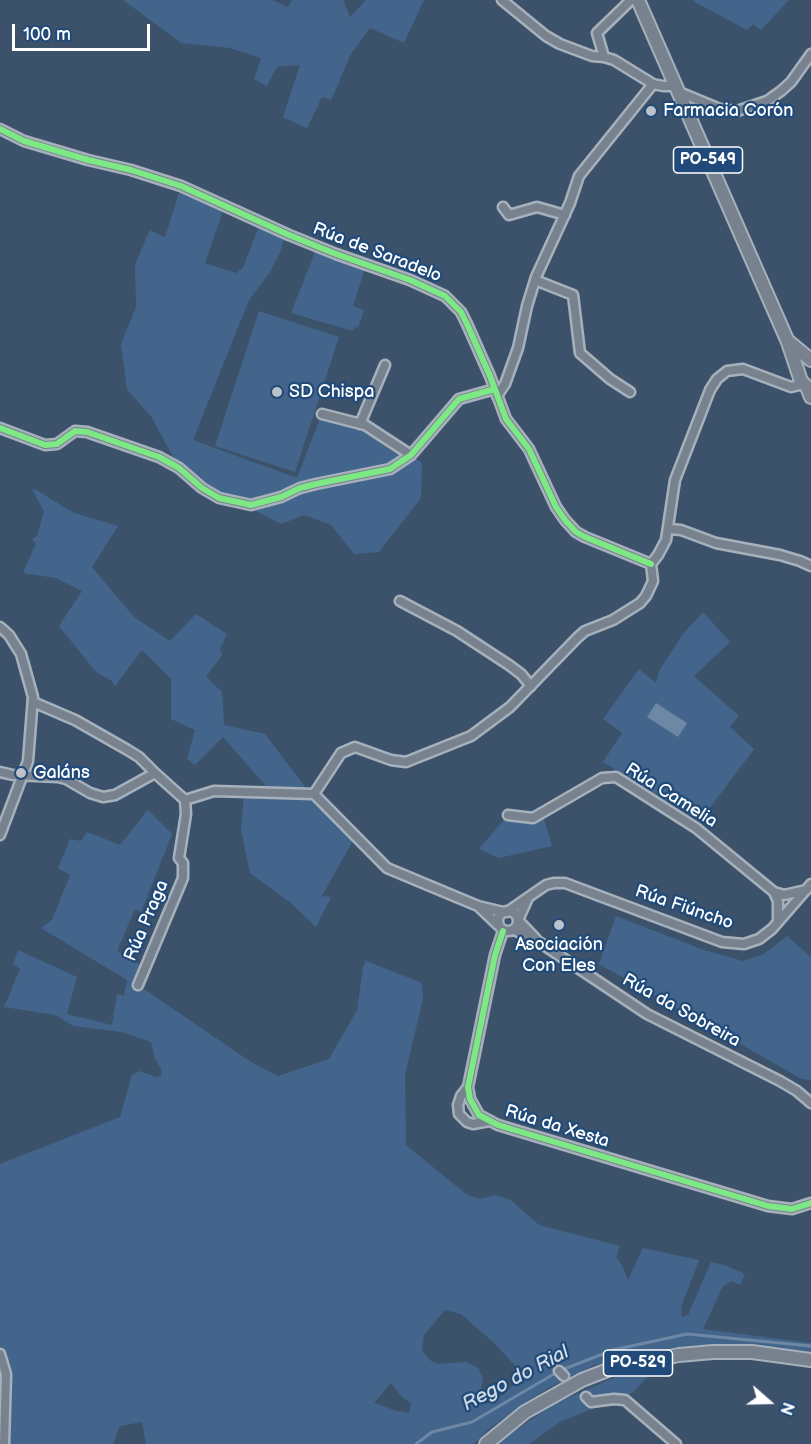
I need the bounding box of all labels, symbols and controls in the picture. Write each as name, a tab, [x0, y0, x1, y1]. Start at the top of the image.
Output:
scale bar	[15, 12, 153, 50]
text: 100 m	[23, 24, 71, 45]
place label: Farmacia Corón	[663, 100, 793, 122]
marker: Farmacia Corón	[644, 104, 658, 118]
road number: PO-549	[674, 147, 742, 173]
street label: Rúa de Saradelo	[310, 219, 444, 287]
place label: SD Chispa	[289, 381, 374, 403]
marker: SD Chispa	[270, 385, 284, 399]
street label: Rúa Camelia	[621, 759, 721, 833]
place label: Galáns	[33, 762, 90, 784]
marker: Galáns	[14, 766, 28, 780]
street label: Rúa Praga	[120, 877, 174, 965]
street label: Rúa Fiúncho	[632, 881, 736, 935]
marker: Asociación Con Eles	[552, 918, 566, 932]
place label: Asociación Con Eles	[515, 934, 603, 976]
street label: Rúa da Sobreira	[618, 970, 744, 1052]
street label: Rúa da Xesta	[502, 1101, 612, 1153]
water label: Rego do Rial	[459, 1341, 573, 1417]
road number: PO-529	[604, 1350, 672, 1376]
north arrow	[739, 1372, 799, 1432]
text: N	[775, 1399, 797, 1417]

